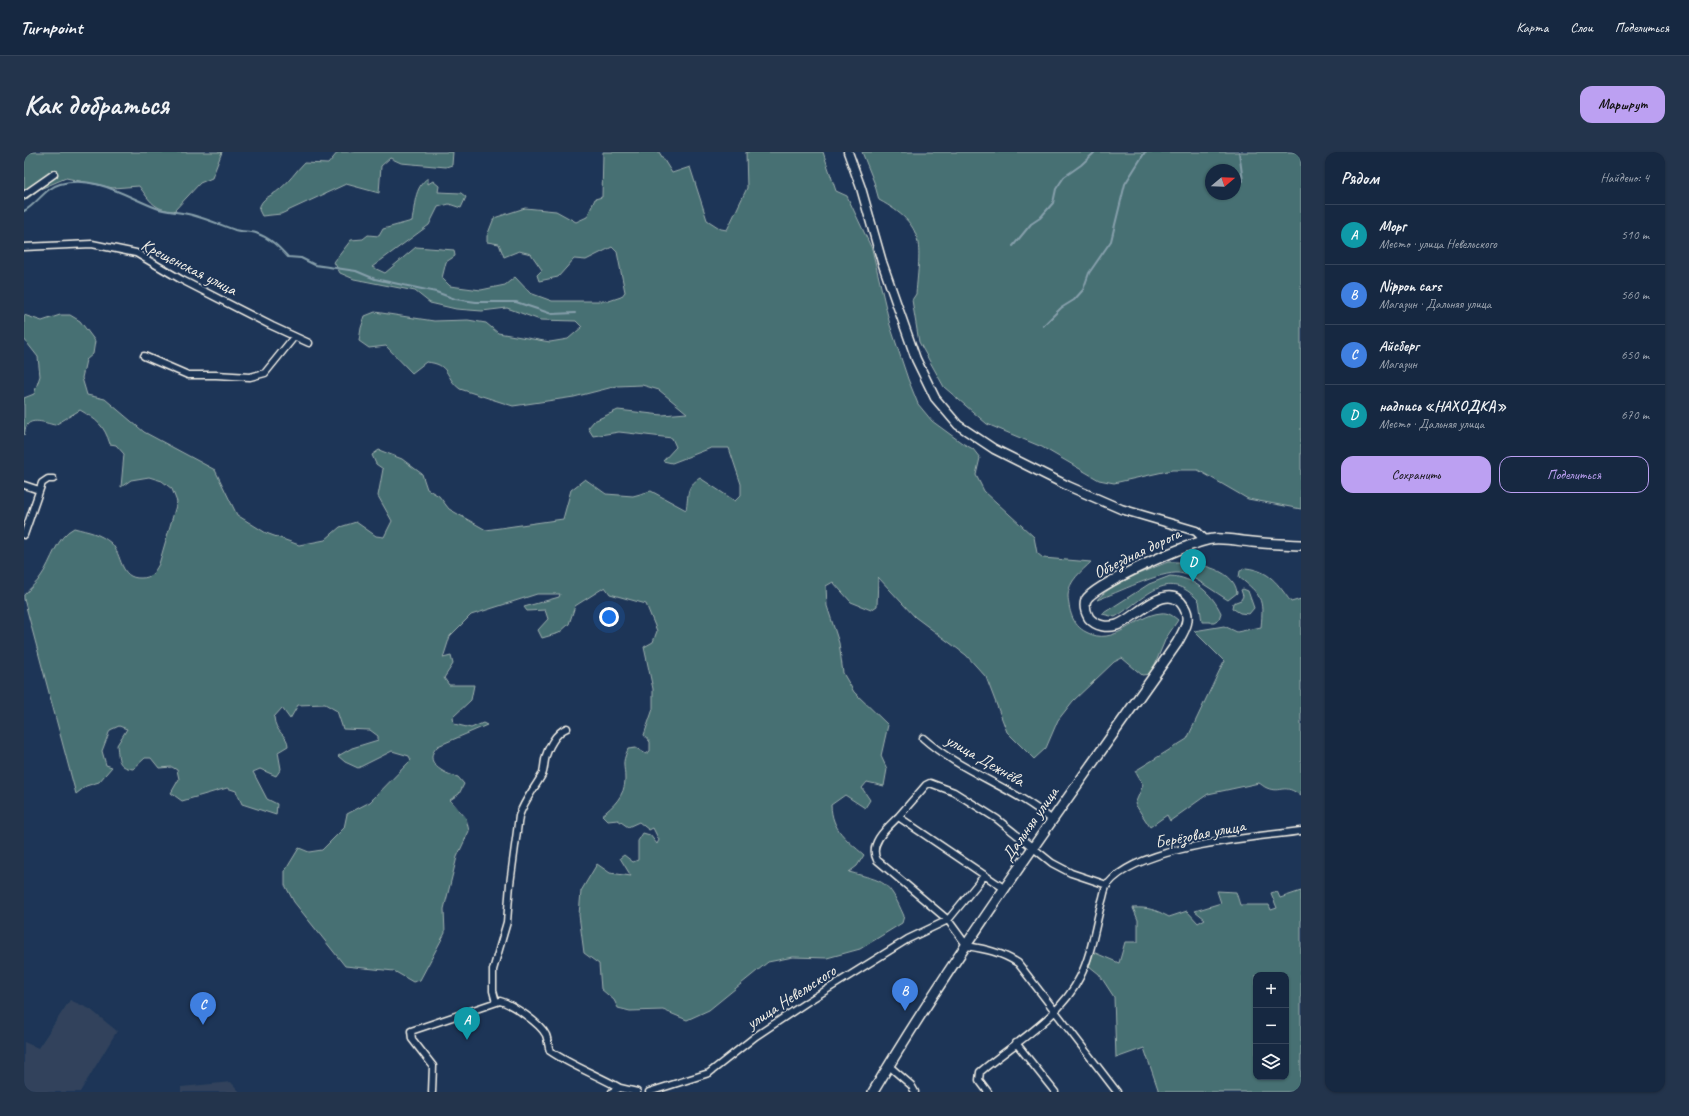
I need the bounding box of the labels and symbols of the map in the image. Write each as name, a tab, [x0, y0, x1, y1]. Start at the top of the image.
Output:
north arrow	[1205, 164, 1241, 200]
street label: Крещенская улица	[138, 234, 242, 301]
street label: Объездная дорога	[1090, 522, 1186, 584]
pin: D	[1180, 549, 1206, 582]
your location	[599, 607, 619, 627]
street label: улица Дежнёва	[941, 729, 1029, 792]
street label: Дальняя улица	[997, 781, 1064, 865]
street label: Берёзовая улица	[1153, 815, 1249, 854]
street label: улица Невельского	[741, 960, 841, 1034]
pin: B	[892, 978, 918, 1011]
pin: C	[190, 992, 216, 1025]
pin: A	[454, 1007, 480, 1040]

